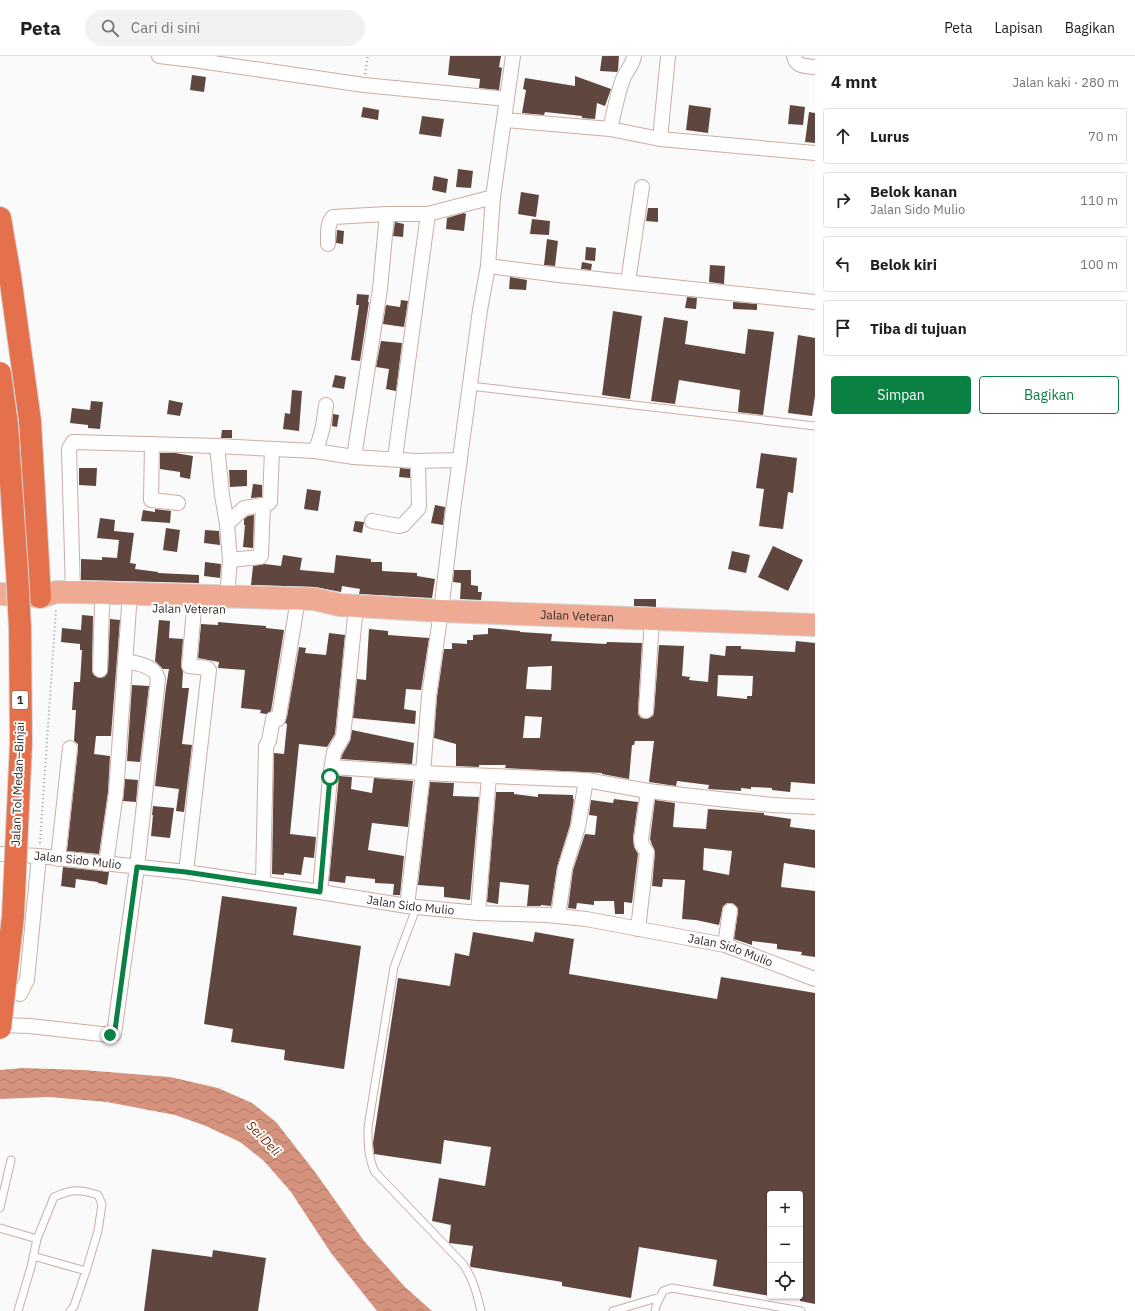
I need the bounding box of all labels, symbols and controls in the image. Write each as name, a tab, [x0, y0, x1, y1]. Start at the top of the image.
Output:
search box	[85, 10, 365, 46]
text: Peta	[20, 16, 61, 40]
icon: search	[99, 17, 121, 39]
text: Cari di sini	[131, 18, 200, 37]
text: Peta	[944, 19, 972, 37]
text: Lapisan	[994, 19, 1043, 37]
text: Bagikan	[1065, 19, 1115, 37]
text: 4 mnt	[831, 71, 877, 93]
text: Jalan kaki · 280 m	[1012, 74, 1119, 91]
icon: ahead	[832, 125, 854, 147]
text: Lurus	[870, 127, 909, 146]
text: 70 m	[1088, 128, 1118, 145]
text: Belok kanan	[870, 182, 957, 201]
icon: right	[832, 189, 854, 211]
text: 110 m	[1080, 192, 1118, 209]
text: Jalan Sido Mulio	[870, 201, 965, 218]
icon: left	[832, 253, 854, 275]
text: Belok kiri	[870, 255, 937, 274]
text: 100 m	[1080, 256, 1118, 273]
icon: arrive	[832, 317, 854, 339]
text: Tiba di tujuan	[870, 319, 967, 338]
button: Simpan	[831, 376, 971, 414]
button: Bagikan	[979, 376, 1119, 414]
street label: Jalan Veteran	[152, 600, 226, 617]
street label: Jalan Veteran	[540, 607, 614, 624]
road number: 1	[12, 691, 28, 709]
street label: Jalan Tol Medan–Binjai	[8, 722, 27, 846]
route start	[321, 768, 339, 786]
street label: Jalan Sido Mulio	[34, 848, 123, 872]
street label: Jalan Sido Mulio	[366, 892, 455, 918]
street label: Jalan Sido Mulio	[687, 930, 775, 969]
route end	[101, 1026, 119, 1044]
water label: Sei Deli	[243, 1117, 285, 1160]
map controls	[767, 1191, 803, 1299]
button: +	[767, 1191, 803, 1227]
button: −	[767, 1227, 803, 1263]
button: locate	[767, 1263, 803, 1299]

